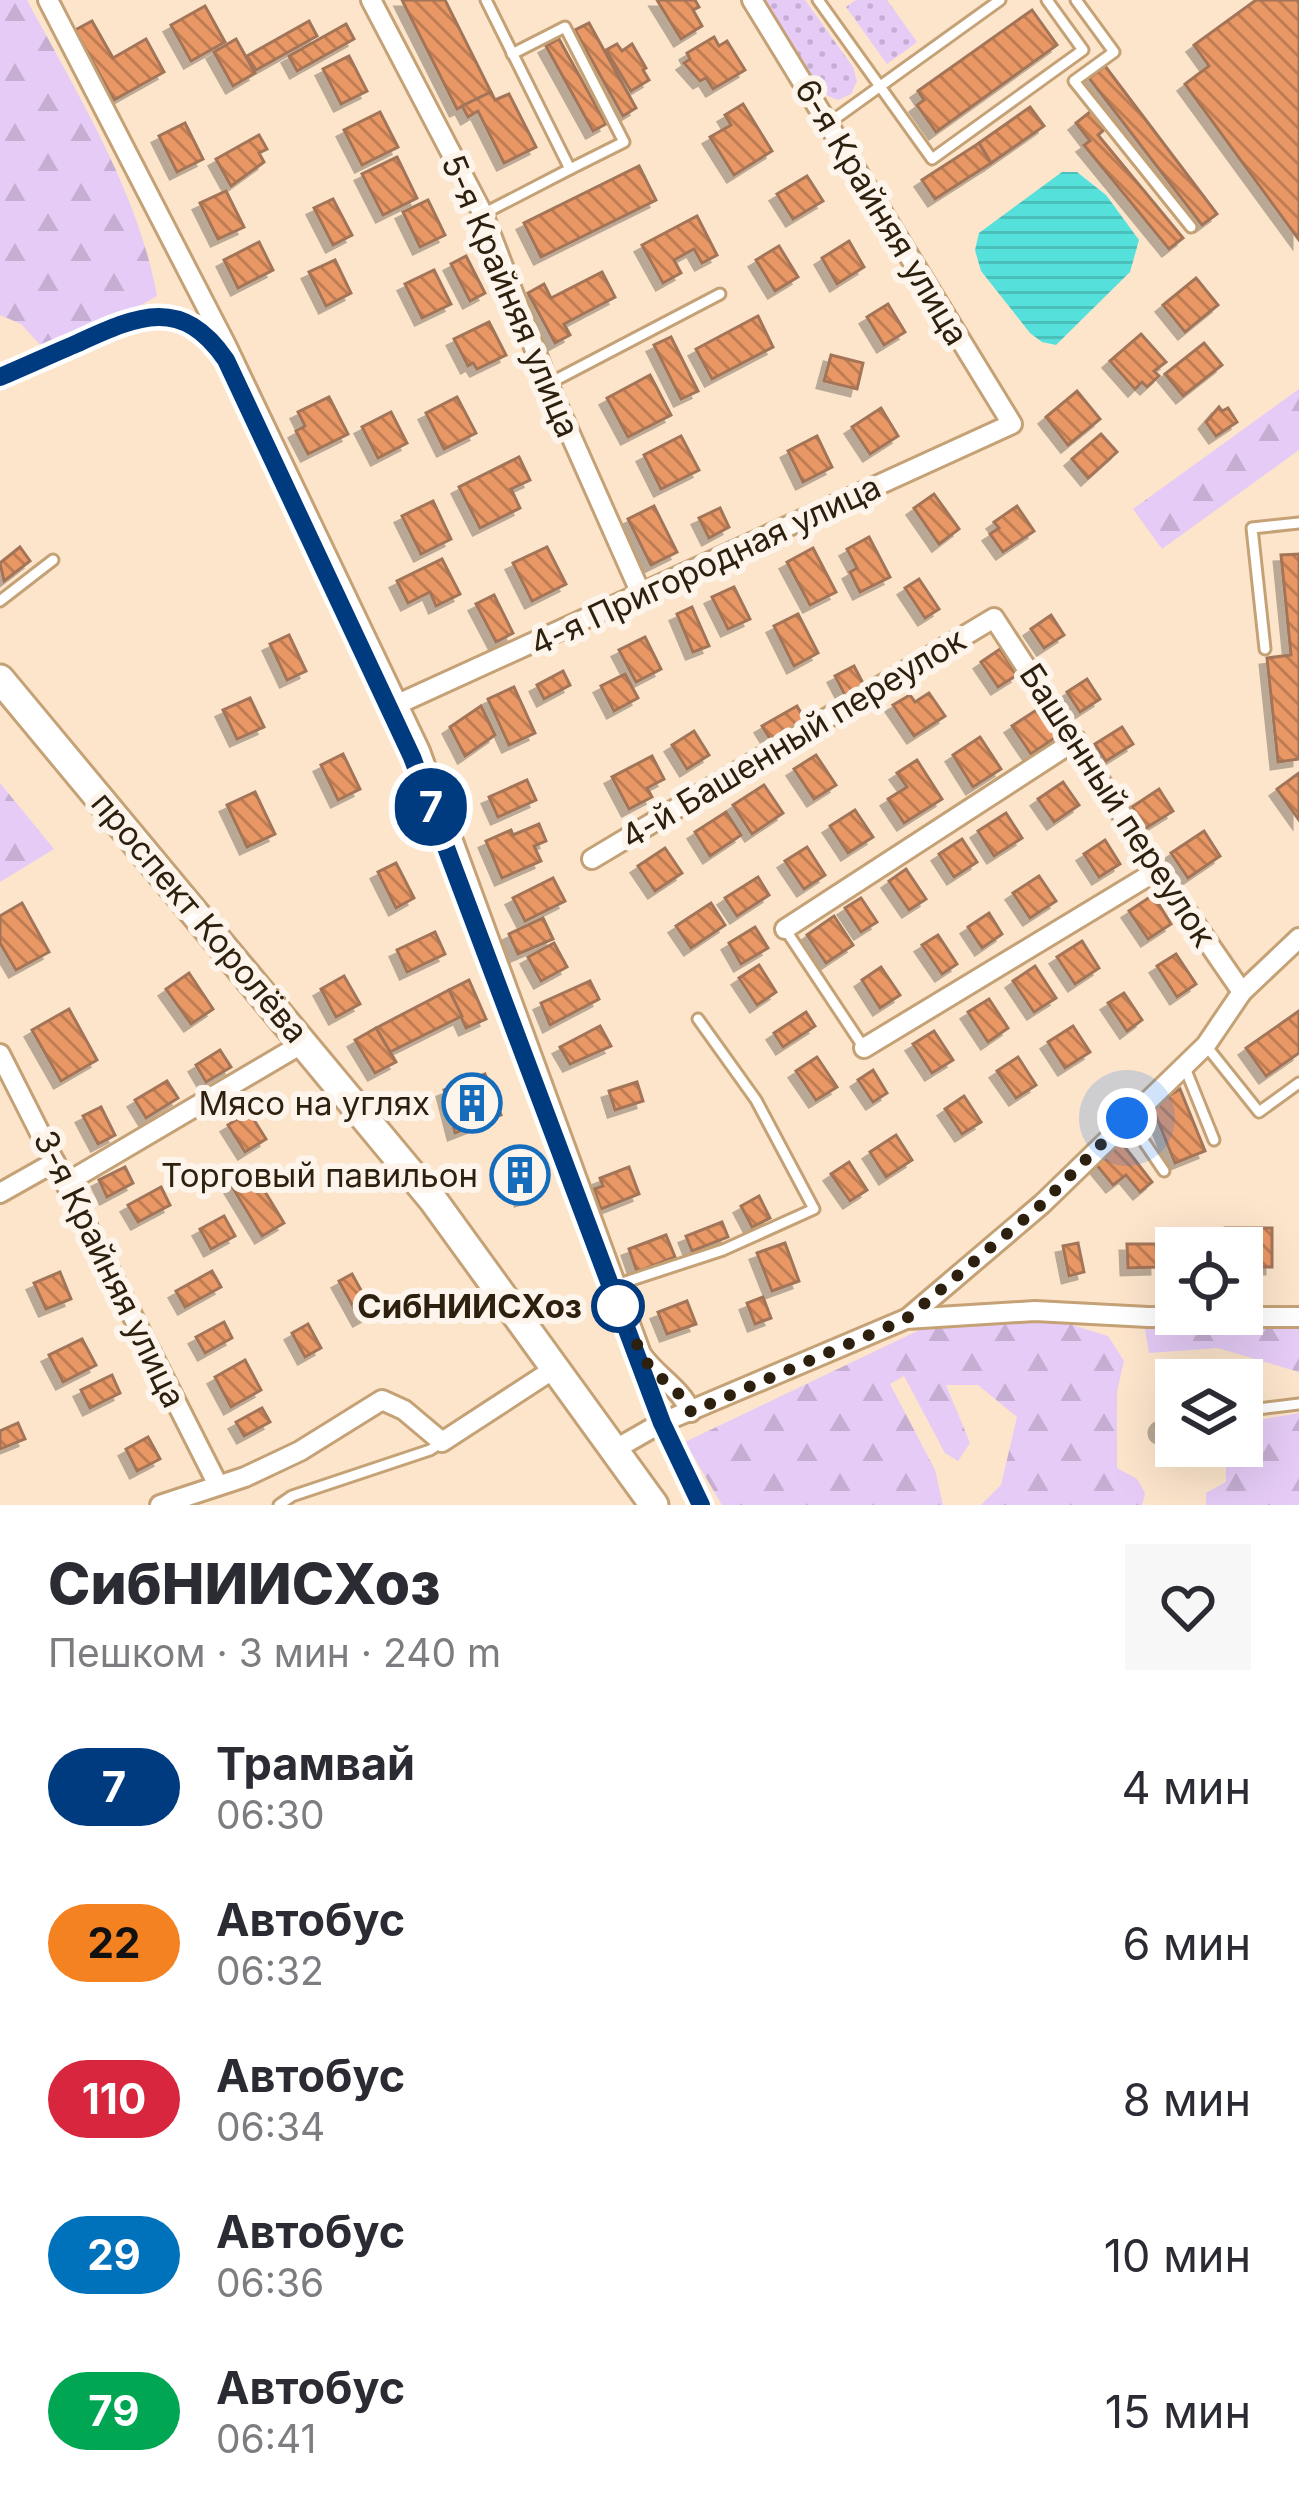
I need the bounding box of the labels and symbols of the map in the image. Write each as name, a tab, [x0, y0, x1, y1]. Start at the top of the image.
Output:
street label: 6-я Крайняя улица	[787, 72, 977, 352]
street label: 5-я Крайняя улица	[433, 149, 589, 443]
street label: 4-я Пригородная улица	[523, 466, 887, 664]
street label: 4-й Башенный переулок	[614, 619, 973, 857]
street label: Башенный переулок	[1012, 656, 1225, 954]
line badge: 7	[392, 768, 470, 846]
street label: проспект Королёва	[83, 783, 317, 1051]
building icon: Мясо на углях	[441, 1072, 503, 1134]
place label: Мясо на углях	[198, 1083, 430, 1123]
your location	[1097, 1088, 1157, 1148]
street label: 3-я Крайняя улица	[26, 1124, 194, 1414]
building icon: Торговый павильон	[489, 1144, 551, 1206]
place label: Торговый павильон	[161, 1155, 478, 1195]
marker: СибНИИСХоз	[593, 1281, 643, 1331]
place label: СибНИИСХоз	[357, 1286, 582, 1326]

